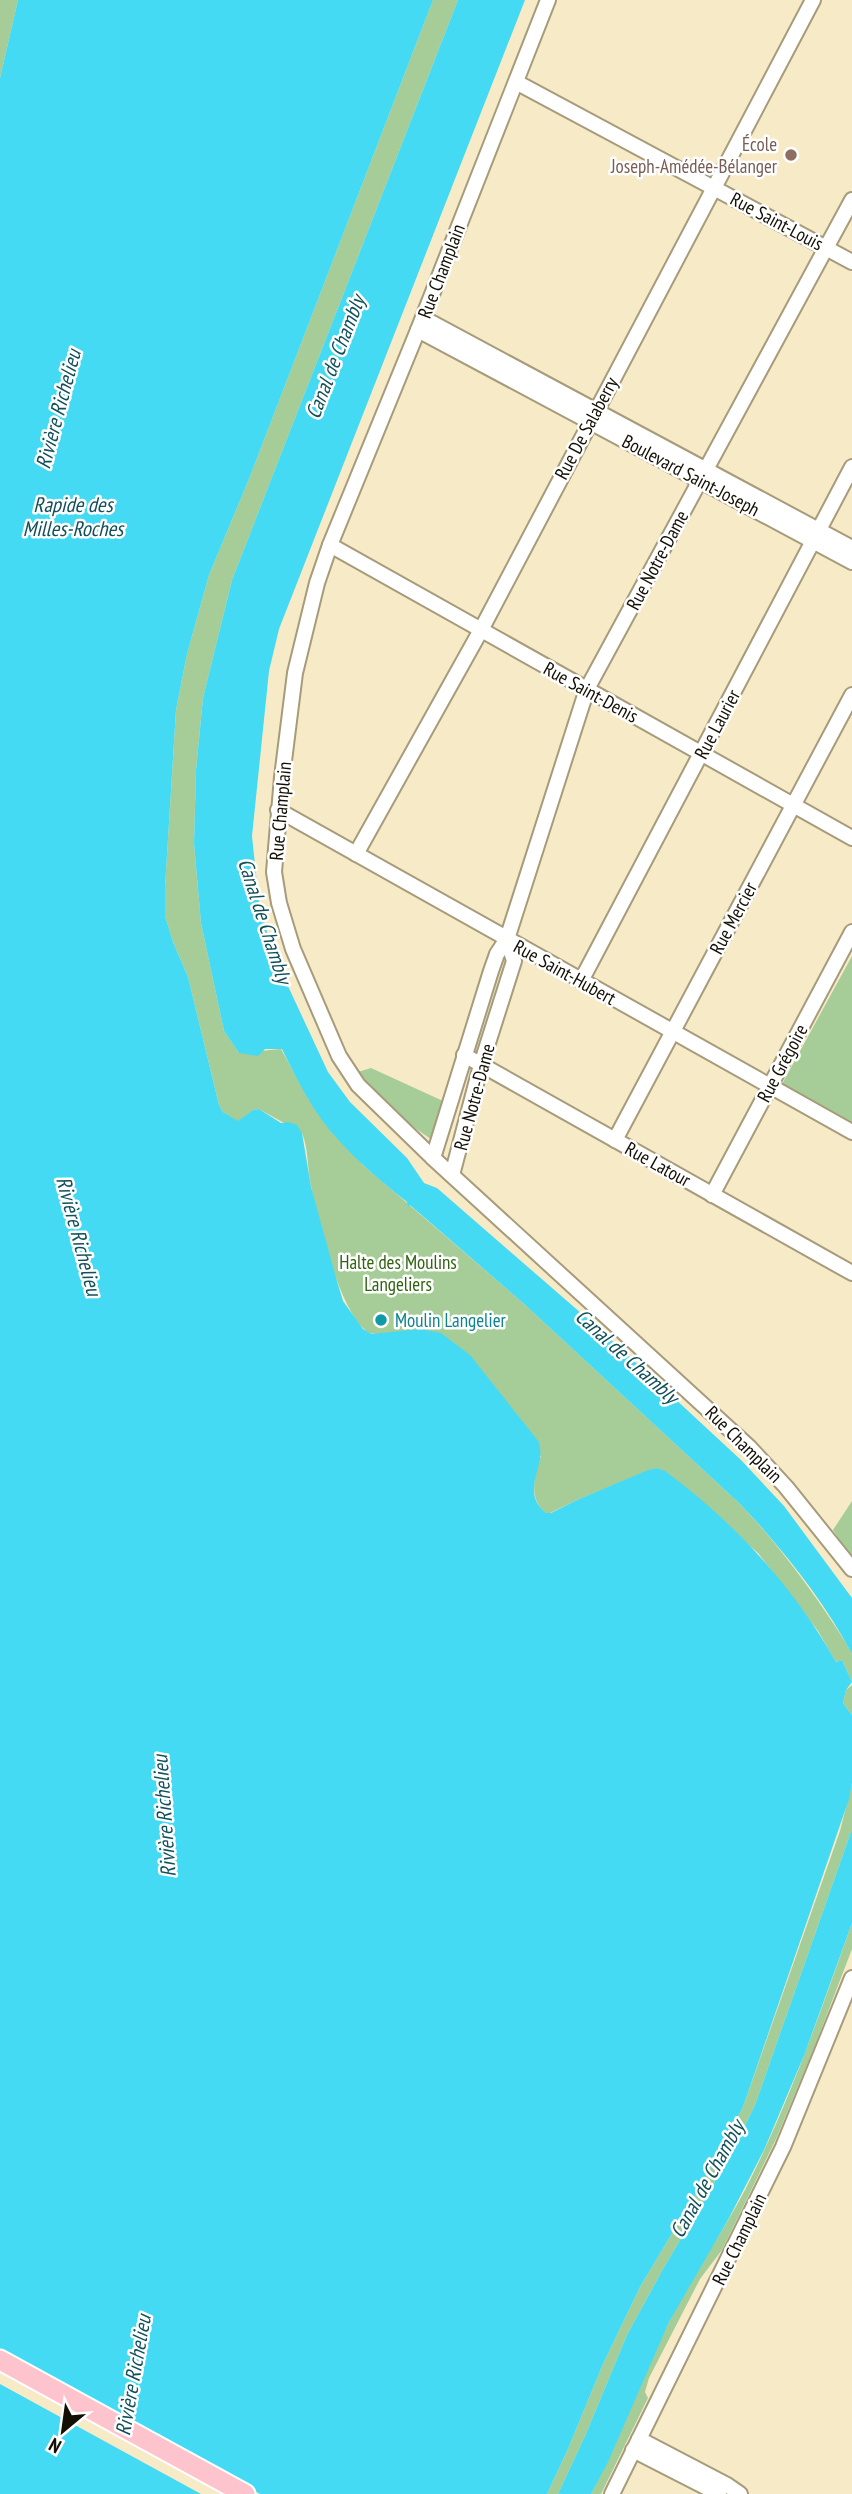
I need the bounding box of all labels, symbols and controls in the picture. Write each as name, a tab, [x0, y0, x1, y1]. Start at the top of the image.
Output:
place label: École Joseph-Amédée-Bélanger	[610, 132, 778, 178]
marker: École Joseph-Amédée-Bélanger	[783, 147, 799, 163]
street label: Rue Saint-Louis	[726, 187, 828, 255]
street label: Rue Champlain	[412, 220, 470, 322]
water label: Canal de Chambly	[299, 289, 372, 422]
water label: Rivière Richelieu	[29, 345, 87, 471]
street label: Rue De Salaberry	[549, 372, 623, 483]
street label: Boulevard Saint-Joseph	[618, 429, 764, 521]
water label: Rapide des Milles-Roches	[23, 491, 125, 542]
street label: Rue Notre-Dame	[621, 506, 693, 614]
street label: Rue Saint-Denis	[539, 656, 643, 728]
street label: Rue Laurier	[689, 685, 746, 763]
street label: Rue Champlain	[264, 761, 296, 861]
water label: Canal de Chambly	[232, 855, 299, 990]
street label: Rue Mercier	[704, 877, 762, 958]
street label: Rue Saint-Hubert	[510, 934, 621, 1010]
street label: Rue Grégoire	[751, 1020, 813, 1106]
street label: Rue Notre-Dame	[448, 1041, 500, 1153]
street label: Rue Latour	[621, 1136, 696, 1192]
water label: Rivière Richelieu	[50, 1174, 108, 1300]
park label: Halte des Moulins Langeliers	[339, 1250, 457, 1296]
water label: Canal de Chambly	[570, 1303, 687, 1412]
place label: Moulin Langelier	[395, 1308, 506, 1332]
marker: Moulin Langelier	[373, 1312, 389, 1328]
street label: Rue Champlain	[701, 1401, 787, 1487]
water label: Rivière Richelieu	[146, 1752, 182, 1878]
water label: Canal de Chambly	[664, 2113, 752, 2242]
street label: Rue Champlain	[707, 2189, 771, 2289]
water label: Rivière Richelieu	[109, 2311, 157, 2438]
north arrow	[28, 2396, 98, 2466]
text: N	[44, 2433, 65, 2459]

